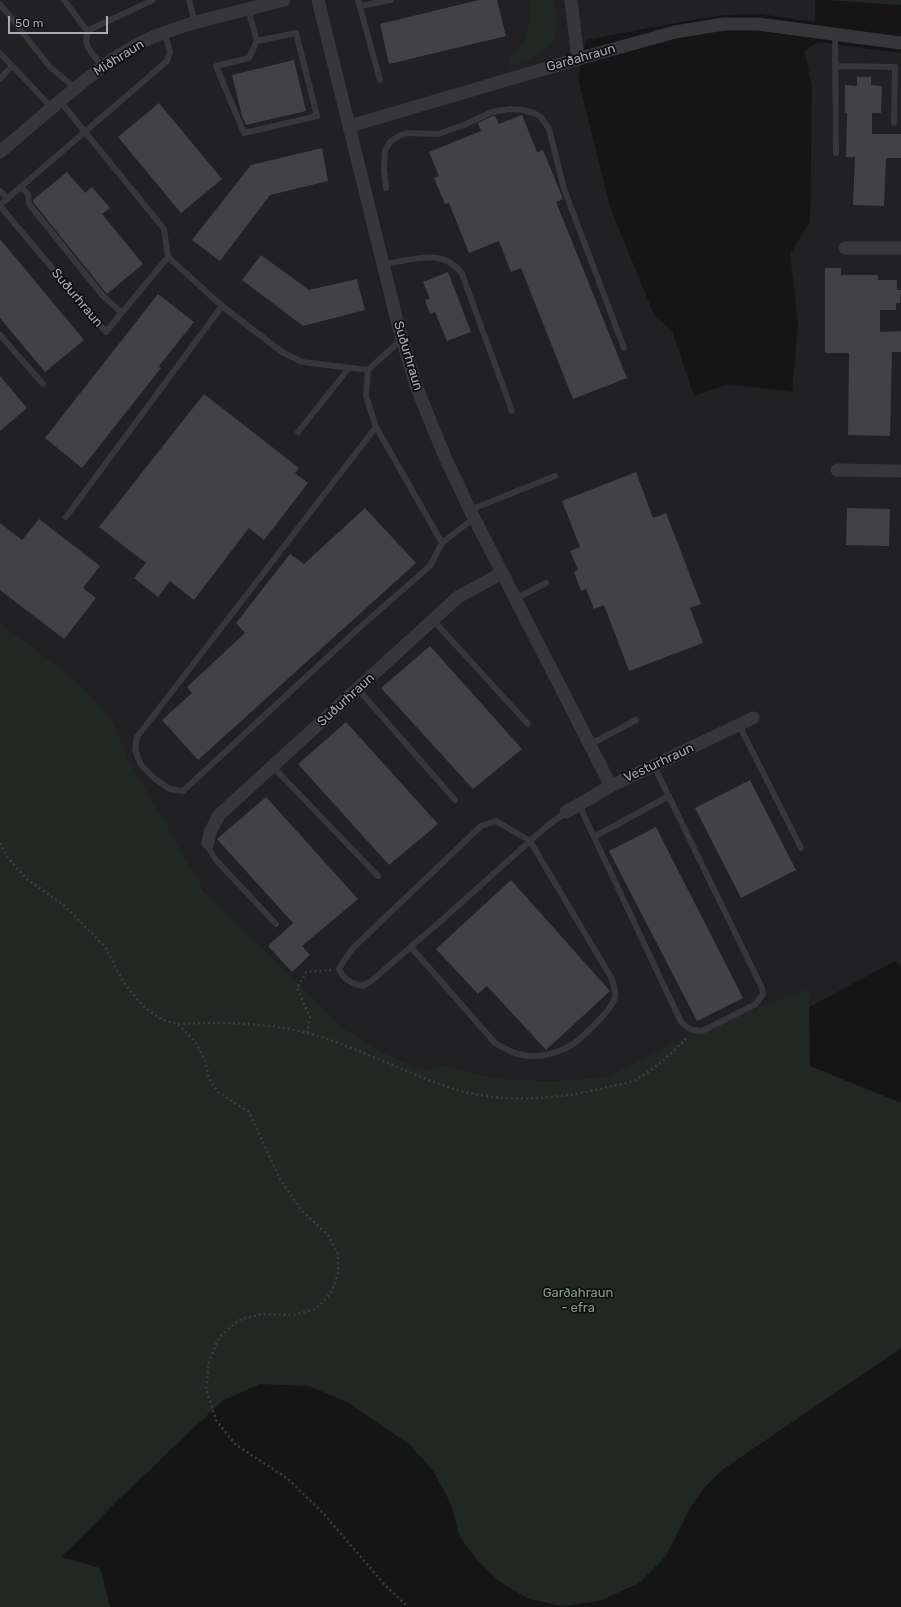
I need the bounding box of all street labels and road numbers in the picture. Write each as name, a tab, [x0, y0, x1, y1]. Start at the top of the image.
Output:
street label: Miðhraun	[91, 36, 147, 80]
street label: Garðahraun	[545, 41, 617, 75]
street label: Suðurhraun	[48, 266, 106, 330]
street label: Suðurhraun	[390, 319, 426, 393]
street label: Suðurhraun	[314, 670, 378, 730]
street label: Vesturhraun	[622, 740, 696, 786]

